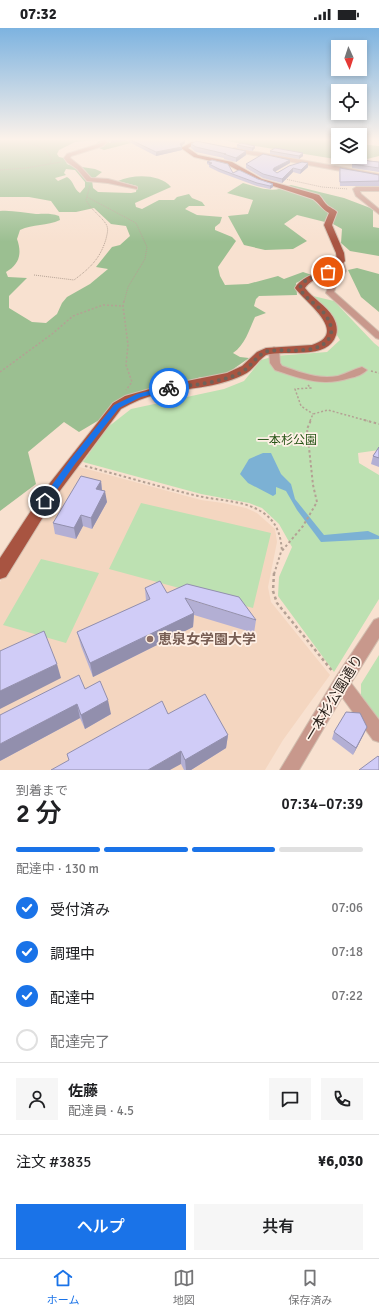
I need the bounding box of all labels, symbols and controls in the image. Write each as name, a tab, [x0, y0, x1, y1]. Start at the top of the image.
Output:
text: 07:32	[20, 5, 57, 23]
north arrow	[331, 40, 367, 76]
map controls	[331, 40, 367, 164]
button: locate	[331, 84, 367, 120]
button: layers	[331, 128, 367, 164]
pin	[311, 255, 345, 289]
icon: bag	[317, 261, 339, 283]
courier	[149, 368, 189, 408]
icon: bike	[158, 377, 180, 399]
park label: 一本杉公園	[257, 433, 317, 448]
pin	[28, 484, 62, 518]
icon: home	[34, 490, 56, 512]
place label: 恵泉女学園大学	[158, 631, 256, 648]
marker: 恵泉女学園大学	[145, 634, 155, 644]
street label: 一本杉公園通り	[301, 652, 367, 744]
text: 到着まで	[16, 783, 68, 799]
text: 07:34–07:39	[282, 795, 363, 813]
text: 2 分	[16, 798, 62, 830]
text: 配達中 · 130 m	[16, 861, 99, 877]
icon: check	[16, 897, 38, 919]
text: 07:06	[331, 900, 363, 916]
text: 受付済み	[50, 901, 110, 919]
icon: check	[16, 941, 38, 963]
text: 07:18	[331, 944, 363, 960]
text: 調理中	[50, 945, 95, 963]
icon: check	[16, 985, 38, 1007]
text: 07:22	[331, 988, 363, 1004]
text: 配達中	[50, 989, 95, 1007]
text: 配達完了	[50, 1033, 110, 1051]
button: person	[16, 1078, 58, 1120]
button: chat	[269, 1078, 311, 1120]
button: phone	[321, 1078, 363, 1120]
text: 佐藤	[68, 1082, 98, 1100]
text: 配達員 · 4.5	[68, 1103, 134, 1119]
text: ¥6,030	[318, 1152, 363, 1170]
text: 注文 #3835	[16, 1153, 91, 1171]
button: ヘルプ	[16, 1204, 186, 1250]
button: 共有	[194, 1204, 363, 1250]
tab: ホーム	[47, 1267, 79, 1307]
tab: 地図	[173, 1267, 195, 1307]
tab: 保存済み	[288, 1267, 332, 1307]

